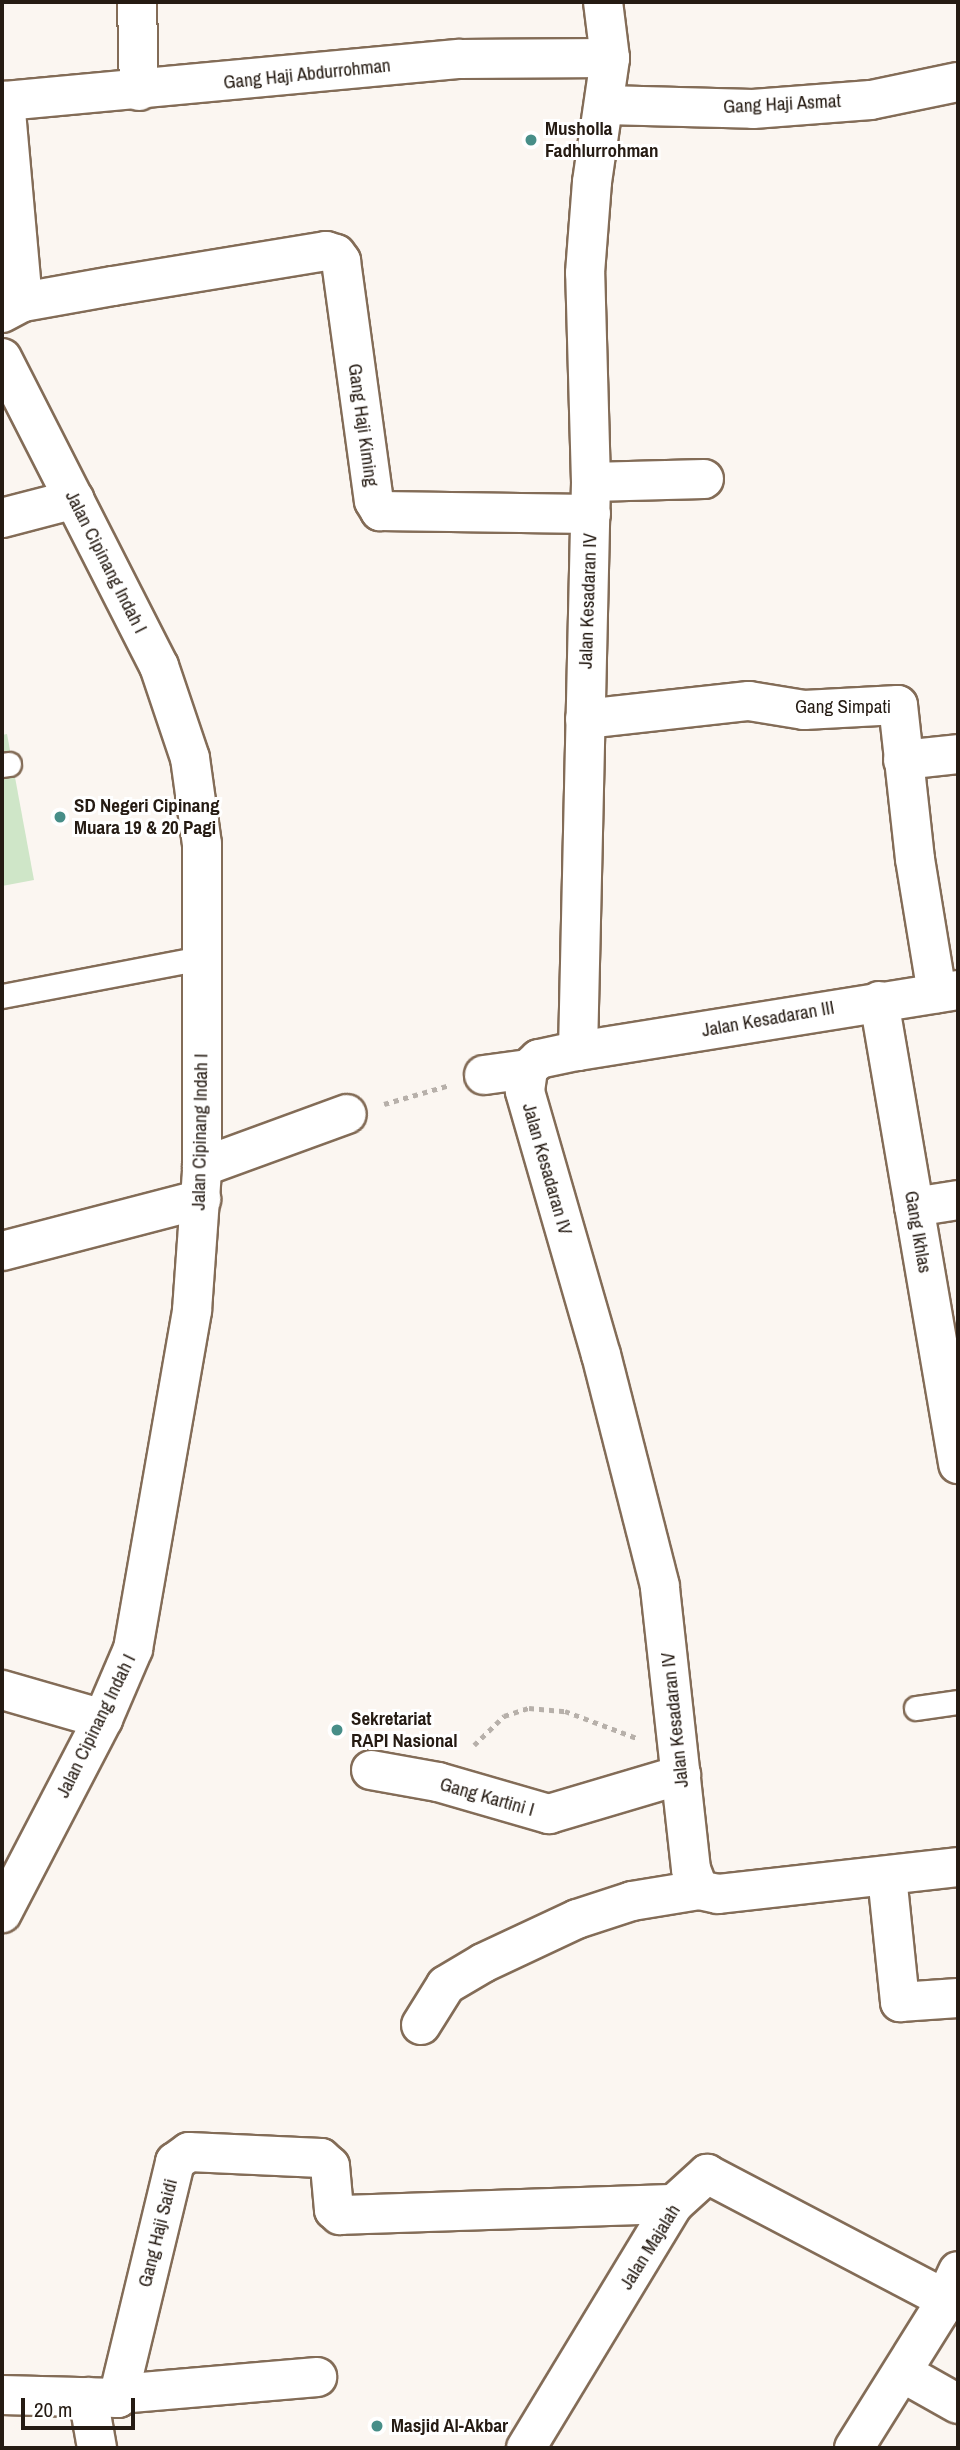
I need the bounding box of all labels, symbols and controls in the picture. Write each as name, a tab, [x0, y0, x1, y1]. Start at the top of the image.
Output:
street label: Gang Haji Abdurrohman	[222, 54, 392, 94]
street label: Gang Haji Asmat	[722, 90, 842, 118]
place label: Musholla Fadhlurrohman	[545, 118, 659, 162]
marker: Musholla Fadhlurrohman	[523, 132, 539, 148]
street label: Gang Haji Kiming	[343, 362, 383, 488]
street label: Jalan Cipinang Indah I	[60, 487, 152, 637]
street label: Jalan Kesadaran IV	[574, 533, 602, 669]
street label: Gang Simpati	[795, 696, 891, 718]
place label: SD Negeri Cipinang Muara 19 & 20 Pagi	[74, 795, 219, 839]
marker: SD Negeri Cipinang Muara 19 & 20 Pagi	[52, 809, 68, 825]
street label: Jalan Kesadaran III	[700, 996, 836, 1042]
street label: Jalan Cipinang Indah I	[187, 1053, 213, 1211]
street label: Jalan Kesadaran IV	[517, 1101, 577, 1237]
street label: Gang Ikhlas	[900, 1189, 936, 1275]
street label: Jalan Cipinang Indah I	[51, 1651, 141, 1801]
street label: Jalan Kesadaran IV	[657, 1651, 693, 1789]
place label: Sekretariat RAPI Nasional	[351, 1708, 457, 1752]
marker: Sekretariat RAPI Nasional	[329, 1722, 345, 1738]
street label: Gang Kartini I	[437, 1773, 537, 1821]
street label: Gang Haji Saidi	[134, 2176, 182, 2290]
street label: Jalan Majalah	[615, 2200, 685, 2294]
scale bar	[24, 2384, 138, 2428]
text: 20 m	[34, 2395, 72, 2424]
place label: Masjid Al-Akbar	[391, 2415, 509, 2437]
marker: Masjid Al-Akbar	[369, 2418, 385, 2434]

